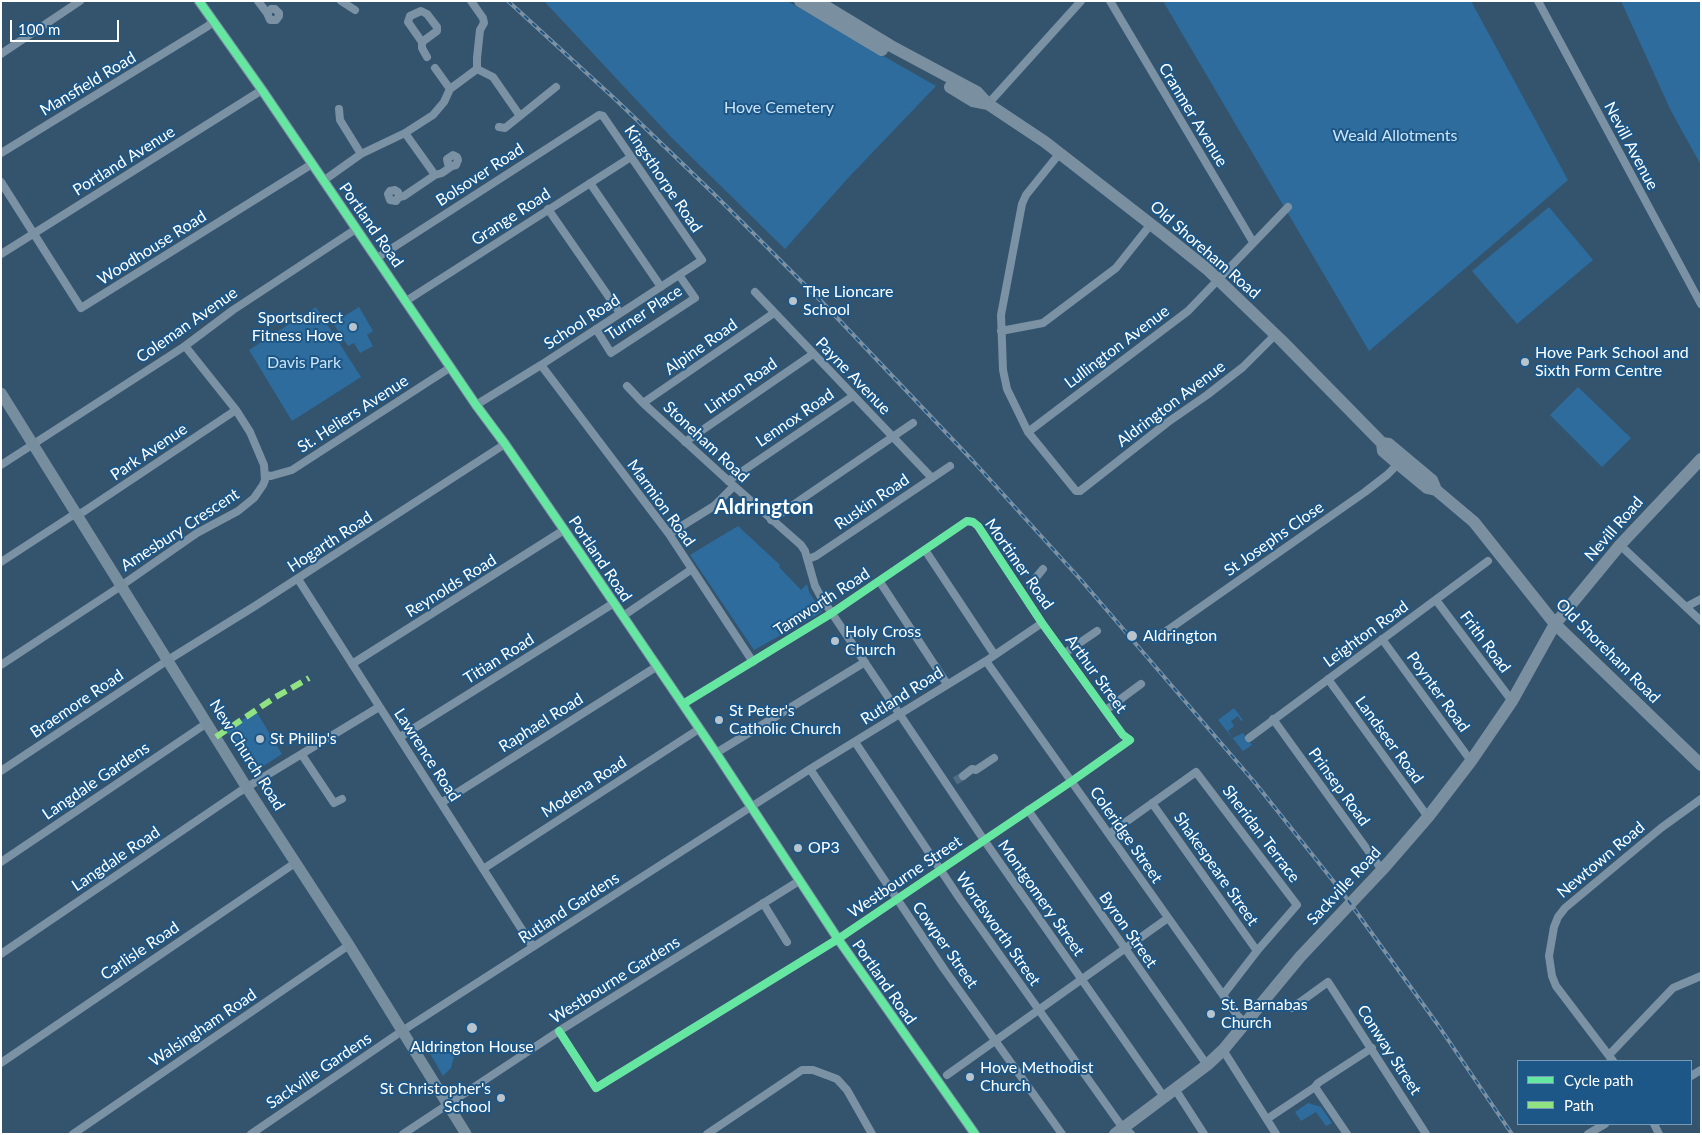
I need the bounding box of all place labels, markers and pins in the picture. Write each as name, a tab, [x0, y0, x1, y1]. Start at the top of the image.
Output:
place label: The Lioncare School	[803, 282, 893, 320]
marker: The Lioncare School	[787, 295, 799, 307]
place label: Sportsdirect Fitness Hove	[252, 308, 343, 346]
marker: Sportsdirect Fitness Hove	[347, 321, 359, 333]
place label: Hove Park School and Sixth Form Centre	[1535, 343, 1689, 381]
marker: Hove Park School and Sixth Form Centre	[1519, 356, 1531, 368]
place label: Holy Cross Church	[845, 622, 921, 660]
place label: Aldrington	[1143, 626, 1217, 646]
marker: Aldrington	[1125, 629, 1139, 643]
marker: Holy Cross Church	[829, 635, 841, 647]
place label: St Peter's Catholic Church	[729, 701, 841, 739]
marker: St Peter's Catholic Church	[713, 714, 725, 726]
place label: St Philip's	[270, 729, 337, 749]
marker: St Philip's	[254, 733, 266, 745]
place label: OP3	[808, 838, 840, 858]
marker: OP3	[792, 842, 804, 854]
place label: St. Barnabas Church	[1221, 995, 1308, 1033]
marker: St. Barnabas Church	[1205, 1008, 1217, 1020]
marker: Aldrington House	[465, 1021, 479, 1035]
place label: Aldrington House	[410, 1037, 534, 1057]
place label: Hove Methodist Church	[980, 1058, 1094, 1096]
marker: Hove Methodist Church	[964, 1071, 976, 1083]
place label: St Christopher's School	[380, 1079, 491, 1117]
marker: St Christopher's School	[495, 1092, 507, 1104]

